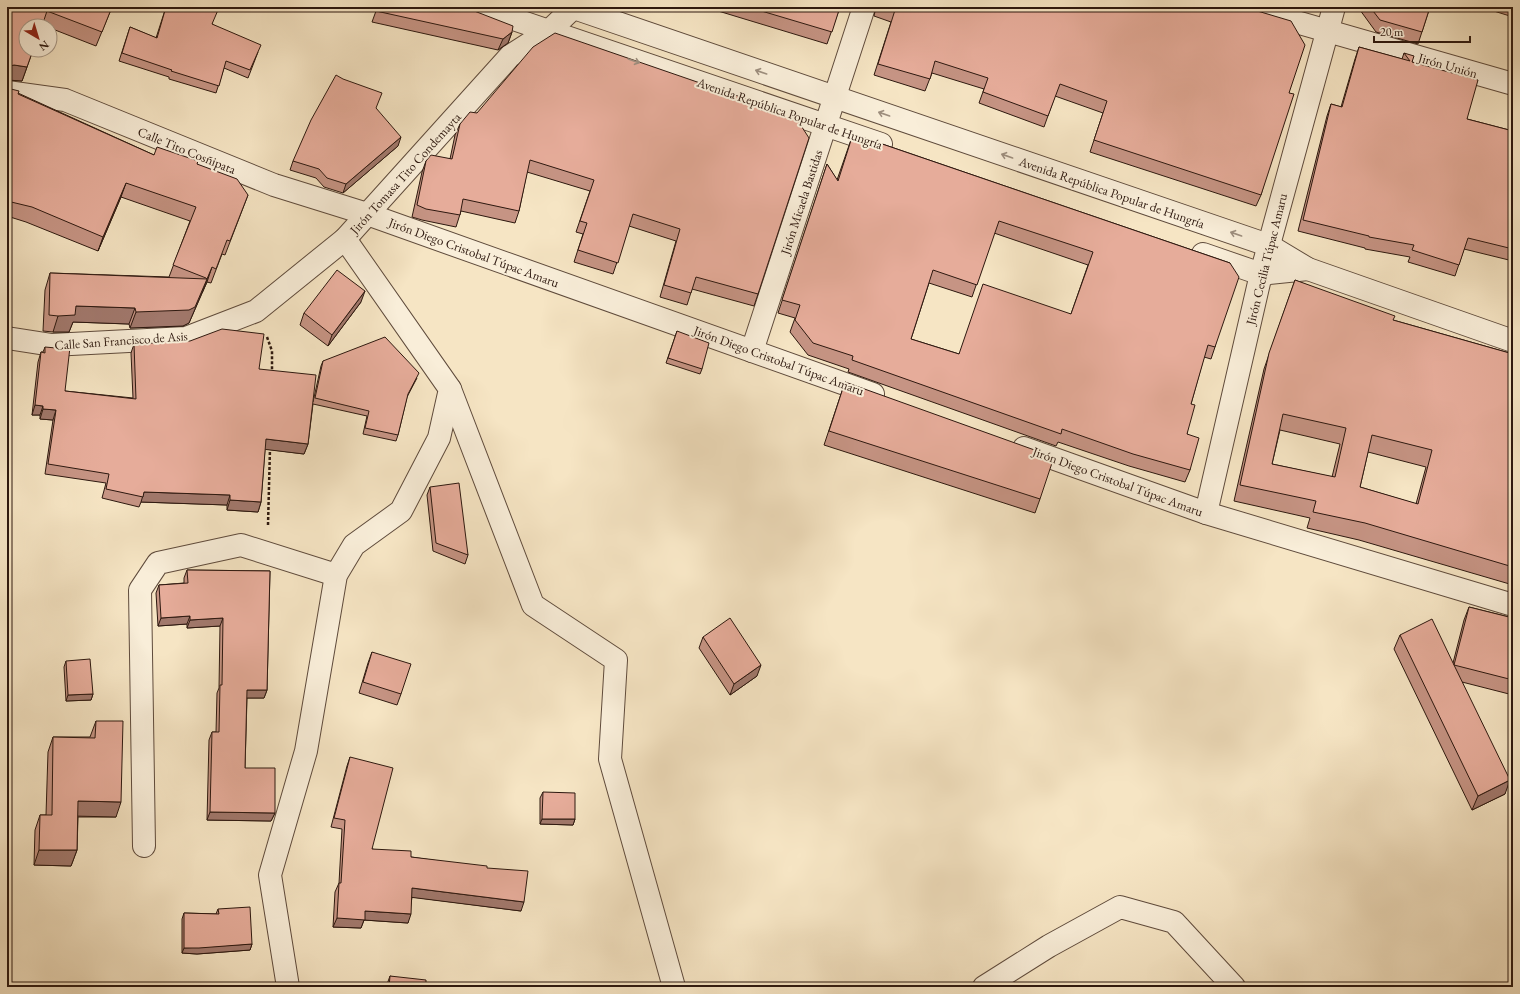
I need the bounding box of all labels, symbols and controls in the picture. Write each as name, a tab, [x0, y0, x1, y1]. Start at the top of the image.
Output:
north arrow	[18, 18, 58, 58]
scale bar	[1374, 18, 1470, 44]
text: 20 m	[1380, 24, 1404, 40]
text: N	[36, 38, 52, 54]
street label: Jirón Unión	[1415, 49, 1480, 82]
one-way arrow	[628, 57, 640, 65]
one-way arrow	[754, 68, 767, 75]
street label: Avenida República Popular de Hungría	[694, 73, 886, 154]
street label: Jirón Tomasa Tito Condemayta	[345, 108, 465, 239]
one-way arrow	[877, 110, 890, 117]
street label: Calle Tito Cosñipata	[135, 123, 239, 178]
street label: Jirón Micaela Bastidas	[776, 148, 826, 258]
one-way arrow	[1001, 151, 1013, 159]
street label: Avenida República Popular de Hungría	[1016, 152, 1208, 233]
street label: Jirón Cecilia Túpac Amaru	[1242, 191, 1291, 328]
street label: Jirón Diego Cristobal Túpac Amaru	[385, 213, 561, 291]
one-way arrow	[1229, 230, 1242, 237]
street label: Jirón Diego Cristobal Túpac Amaru	[690, 321, 866, 399]
street label: Calle San Francisco de Asis	[54, 327, 188, 354]
street label: Jirón Diego Cristobal Túpac Amaru	[1029, 442, 1205, 520]

